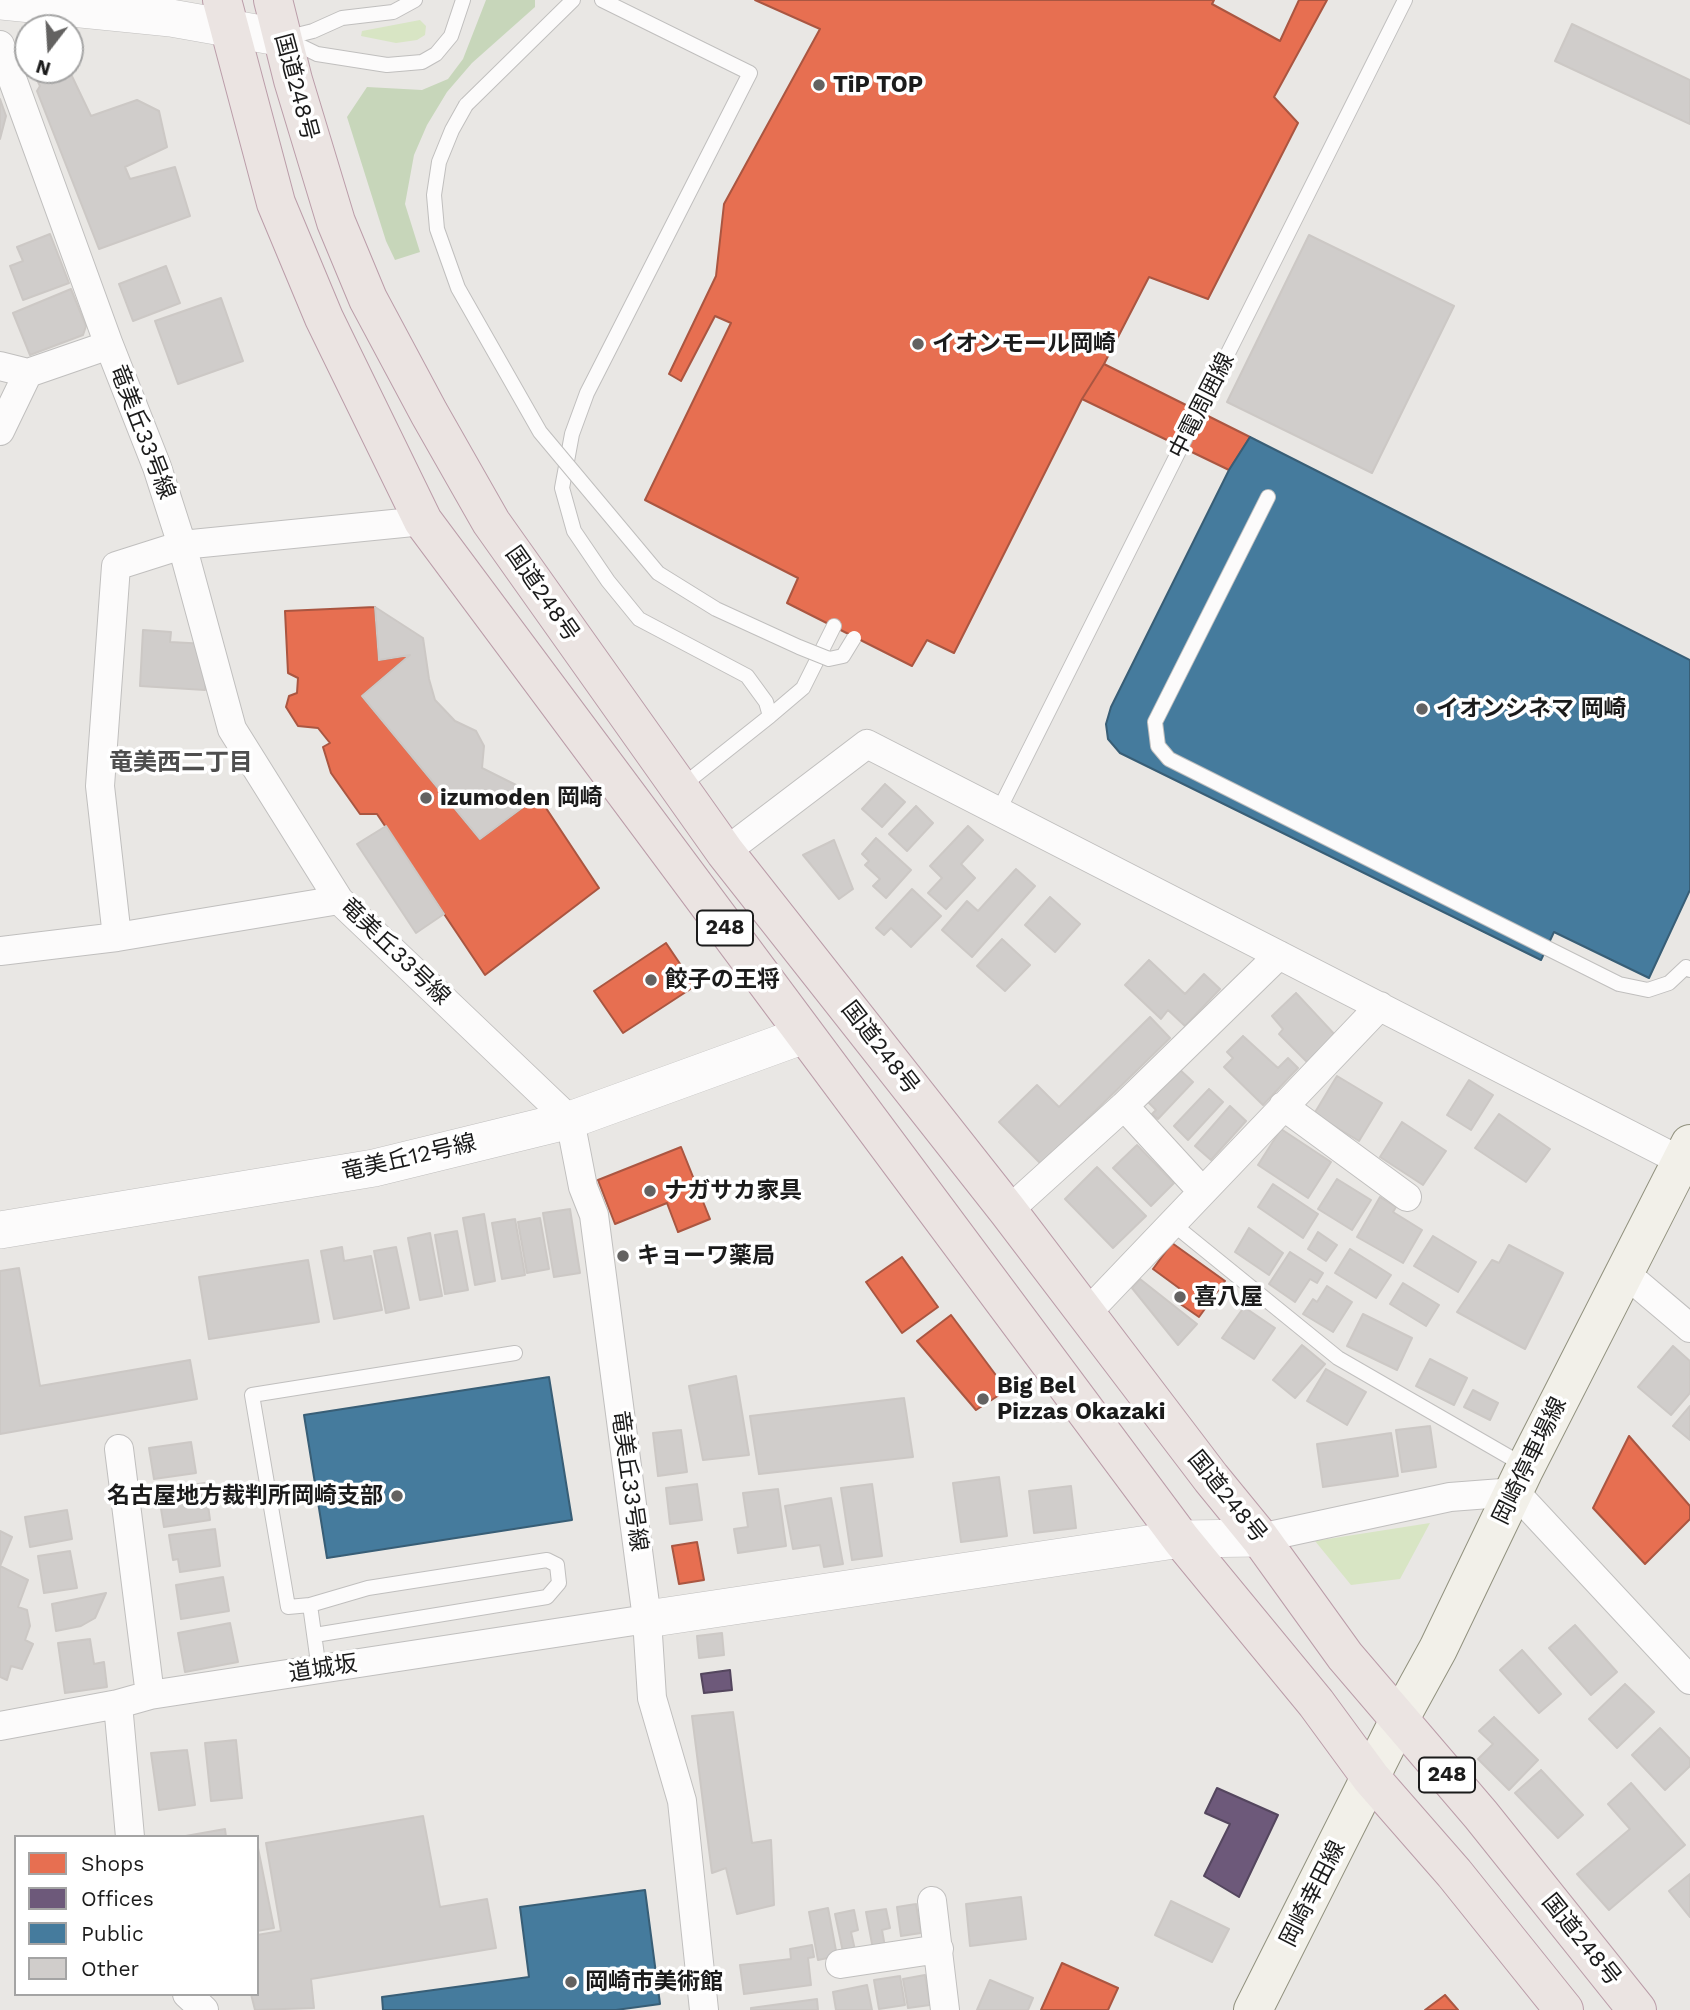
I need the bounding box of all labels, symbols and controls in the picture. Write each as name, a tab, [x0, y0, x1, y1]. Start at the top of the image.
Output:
north arrow	[14, 14, 84, 84]
street label: 国道248号	[268, 30, 324, 144]
text: N	[33, 55, 53, 81]
place label: TiP TOP	[833, 71, 923, 99]
marker: TiP TOP	[811, 77, 827, 93]
place label: イオンモール岡崎	[932, 330, 1116, 358]
marker: イオンモール岡崎	[910, 336, 926, 352]
street label: 中電周囲線	[1164, 349, 1240, 463]
street label: 竜美丘33号線	[104, 361, 180, 503]
street label: 国道248号	[499, 541, 585, 647]
place label: イオンシネマ 岡崎	[1436, 695, 1627, 723]
marker: イオンシネマ 岡崎	[1414, 701, 1430, 717]
district label: 竜美西二丁目	[109, 749, 253, 777]
place label: izumoden 岡崎	[440, 784, 603, 812]
marker: izumoden 岡崎	[418, 790, 434, 806]
street label: 竜美丘33号線	[334, 893, 456, 1011]
road number: 248	[697, 911, 753, 946]
place label: 餃子の王将	[665, 966, 780, 994]
marker: 餃子の王将	[643, 972, 659, 988]
street label: 国道248号	[835, 996, 925, 1100]
street label: 竜美丘12号線	[339, 1129, 479, 1187]
place label: ナガサカ家具	[664, 1177, 802, 1205]
marker: ナガサカ家具	[642, 1183, 658, 1199]
place label: キョーワ薬局	[637, 1242, 775, 1270]
marker: キョーワ薬局	[615, 1248, 631, 1264]
place label: 喜八屋	[1194, 1283, 1263, 1311]
marker: 喜八屋	[1172, 1289, 1188, 1305]
place label: Big Bel Pizzas Okazaki	[997, 1372, 1166, 1426]
marker: Big Bel Pizzas Okazaki	[975, 1391, 991, 1407]
street label: 岡崎停車場線	[1487, 1393, 1573, 1529]
street label: 竜美丘33号線	[605, 1409, 653, 1553]
street label: 国道248号	[1182, 1446, 1272, 1548]
place label: 名古屋地方裁判所岡崎支部	[107, 1482, 383, 1510]
marker: 名古屋地方裁判所岡崎支部	[389, 1488, 405, 1504]
street label: 道城坂	[287, 1650, 359, 1688]
road number: 248	[1419, 1758, 1475, 1792]
legend	[14, 1835, 259, 1996]
street label: 岡崎幸田線	[1275, 1837, 1351, 1951]
text: Shops	[81, 1851, 144, 1876]
text: Offices	[81, 1886, 154, 1911]
street label: 国道248号	[1536, 1889, 1626, 1991]
text: Public	[81, 1921, 144, 1946]
text: Other	[81, 1956, 139, 1981]
place label: 岡崎市美術館	[585, 1968, 723, 1996]
marker: 岡崎市美術館	[563, 1974, 579, 1990]

